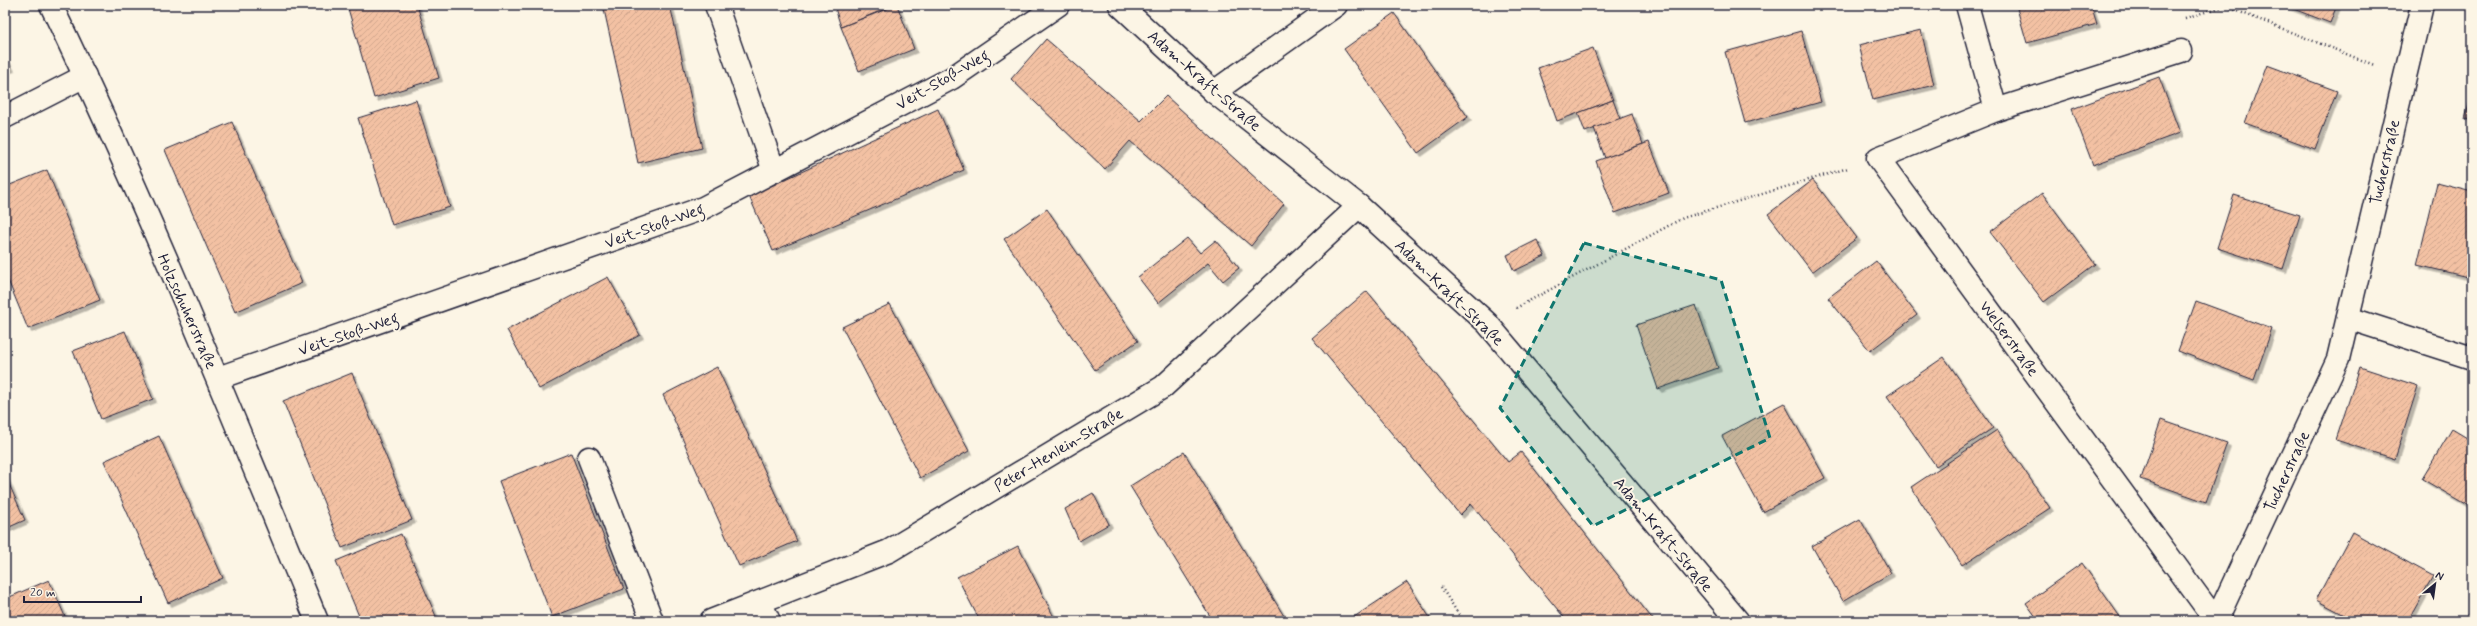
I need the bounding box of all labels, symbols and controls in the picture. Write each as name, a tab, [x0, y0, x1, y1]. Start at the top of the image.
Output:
street label: Adam-Kraft-Straße	[1143, 26, 1265, 136]
street label: Veit-Stoß-Weg	[892, 45, 994, 116]
street label: Tucherstraße	[2365, 117, 2406, 207]
street label: Veit-Stoß-Weg	[602, 199, 707, 255]
street label: Adam-Kraft-Straße	[1390, 235, 1508, 351]
street label: Holzschuherstraße	[152, 251, 221, 373]
street label: Welserstraße	[1974, 297, 2043, 381]
street label: Veit-Stoß-Weg	[296, 307, 402, 362]
street label: Peter-Henlein-Straße	[990, 403, 1127, 497]
street label: Tucherstraße	[2259, 428, 2315, 516]
street label: Adam-Kraft-Straße	[1608, 473, 1717, 597]
north arrow	[2415, 564, 2455, 604]
text: N	[2433, 568, 2446, 584]
scale bar	[24, 578, 141, 604]
text: 20 m	[30, 585, 56, 601]

